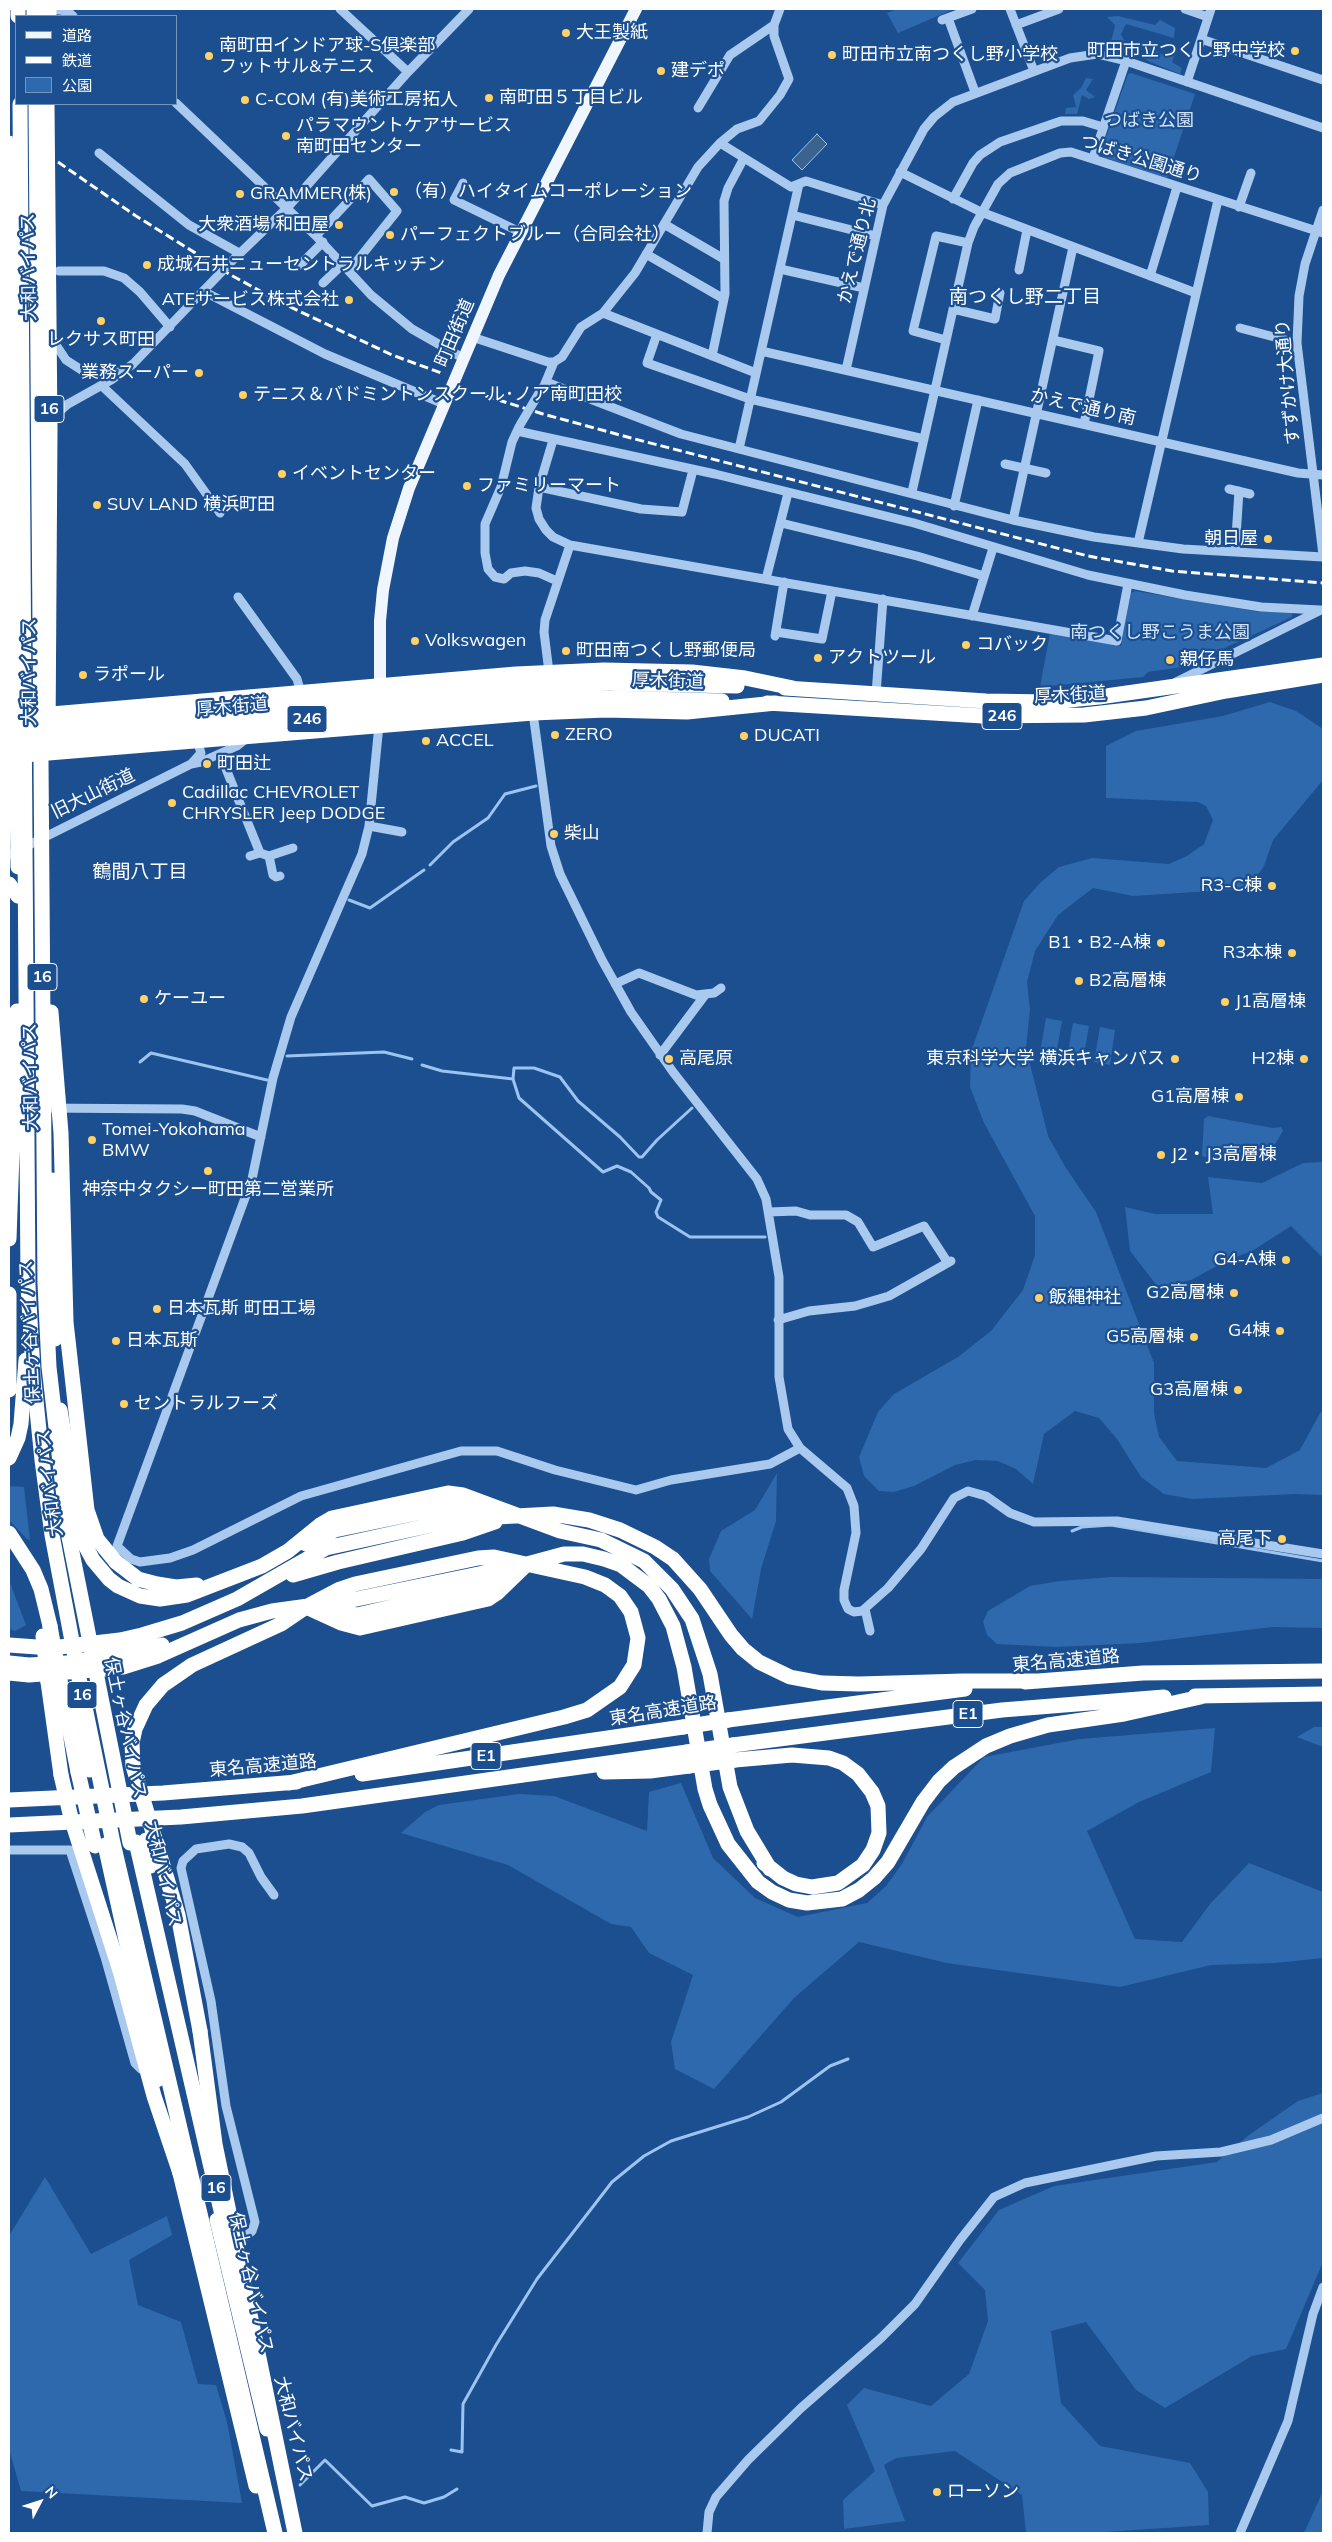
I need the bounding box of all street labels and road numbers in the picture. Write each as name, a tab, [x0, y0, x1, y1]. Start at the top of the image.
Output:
street label: つばき公園通り	[1078, 130, 1204, 188]
street label: かえで通り北	[833, 196, 881, 306]
street label: 大和バイパス	[17, 213, 41, 321]
street label: 町田街道	[431, 296, 479, 370]
street label: すずかけ大通り	[1272, 318, 1304, 446]
street label: かえで通り南	[1028, 384, 1138, 430]
road number: 16	[34, 396, 64, 422]
street label: 大和バイパス	[19, 618, 41, 726]
street label: 厚木街道	[632, 669, 704, 693]
street label: 厚木街道	[1033, 682, 1107, 708]
street label: 厚木街道	[195, 693, 269, 721]
road number: 246	[982, 702, 1022, 729]
road number: 246	[287, 706, 327, 732]
street label: 旧大山街道	[48, 765, 138, 823]
road number: 16	[27, 964, 57, 990]
street label: 大和バイパス	[19, 1023, 43, 1131]
street label: 保土ヶ谷バイパス	[15, 1260, 45, 1404]
street label: 大和バイパス	[33, 1428, 67, 1538]
street label: 東名高速道路	[1011, 1646, 1121, 1676]
street label: 保土ヶ谷バイパス	[99, 1655, 151, 1801]
road number: 16	[67, 1682, 97, 1708]
street label: 東名高速道路	[608, 1692, 718, 1730]
road number: E1	[953, 1700, 983, 1728]
road number: E1	[471, 1742, 501, 1770]
street label: 東名高速道路	[208, 1751, 318, 1781]
street label: 大和バイパス	[140, 1819, 186, 1929]
road number: 16	[201, 2174, 231, 2202]
street label: 保土ヶ谷バイパス	[224, 2210, 278, 2356]
street label: 大和バイパス	[269, 2374, 317, 2484]

